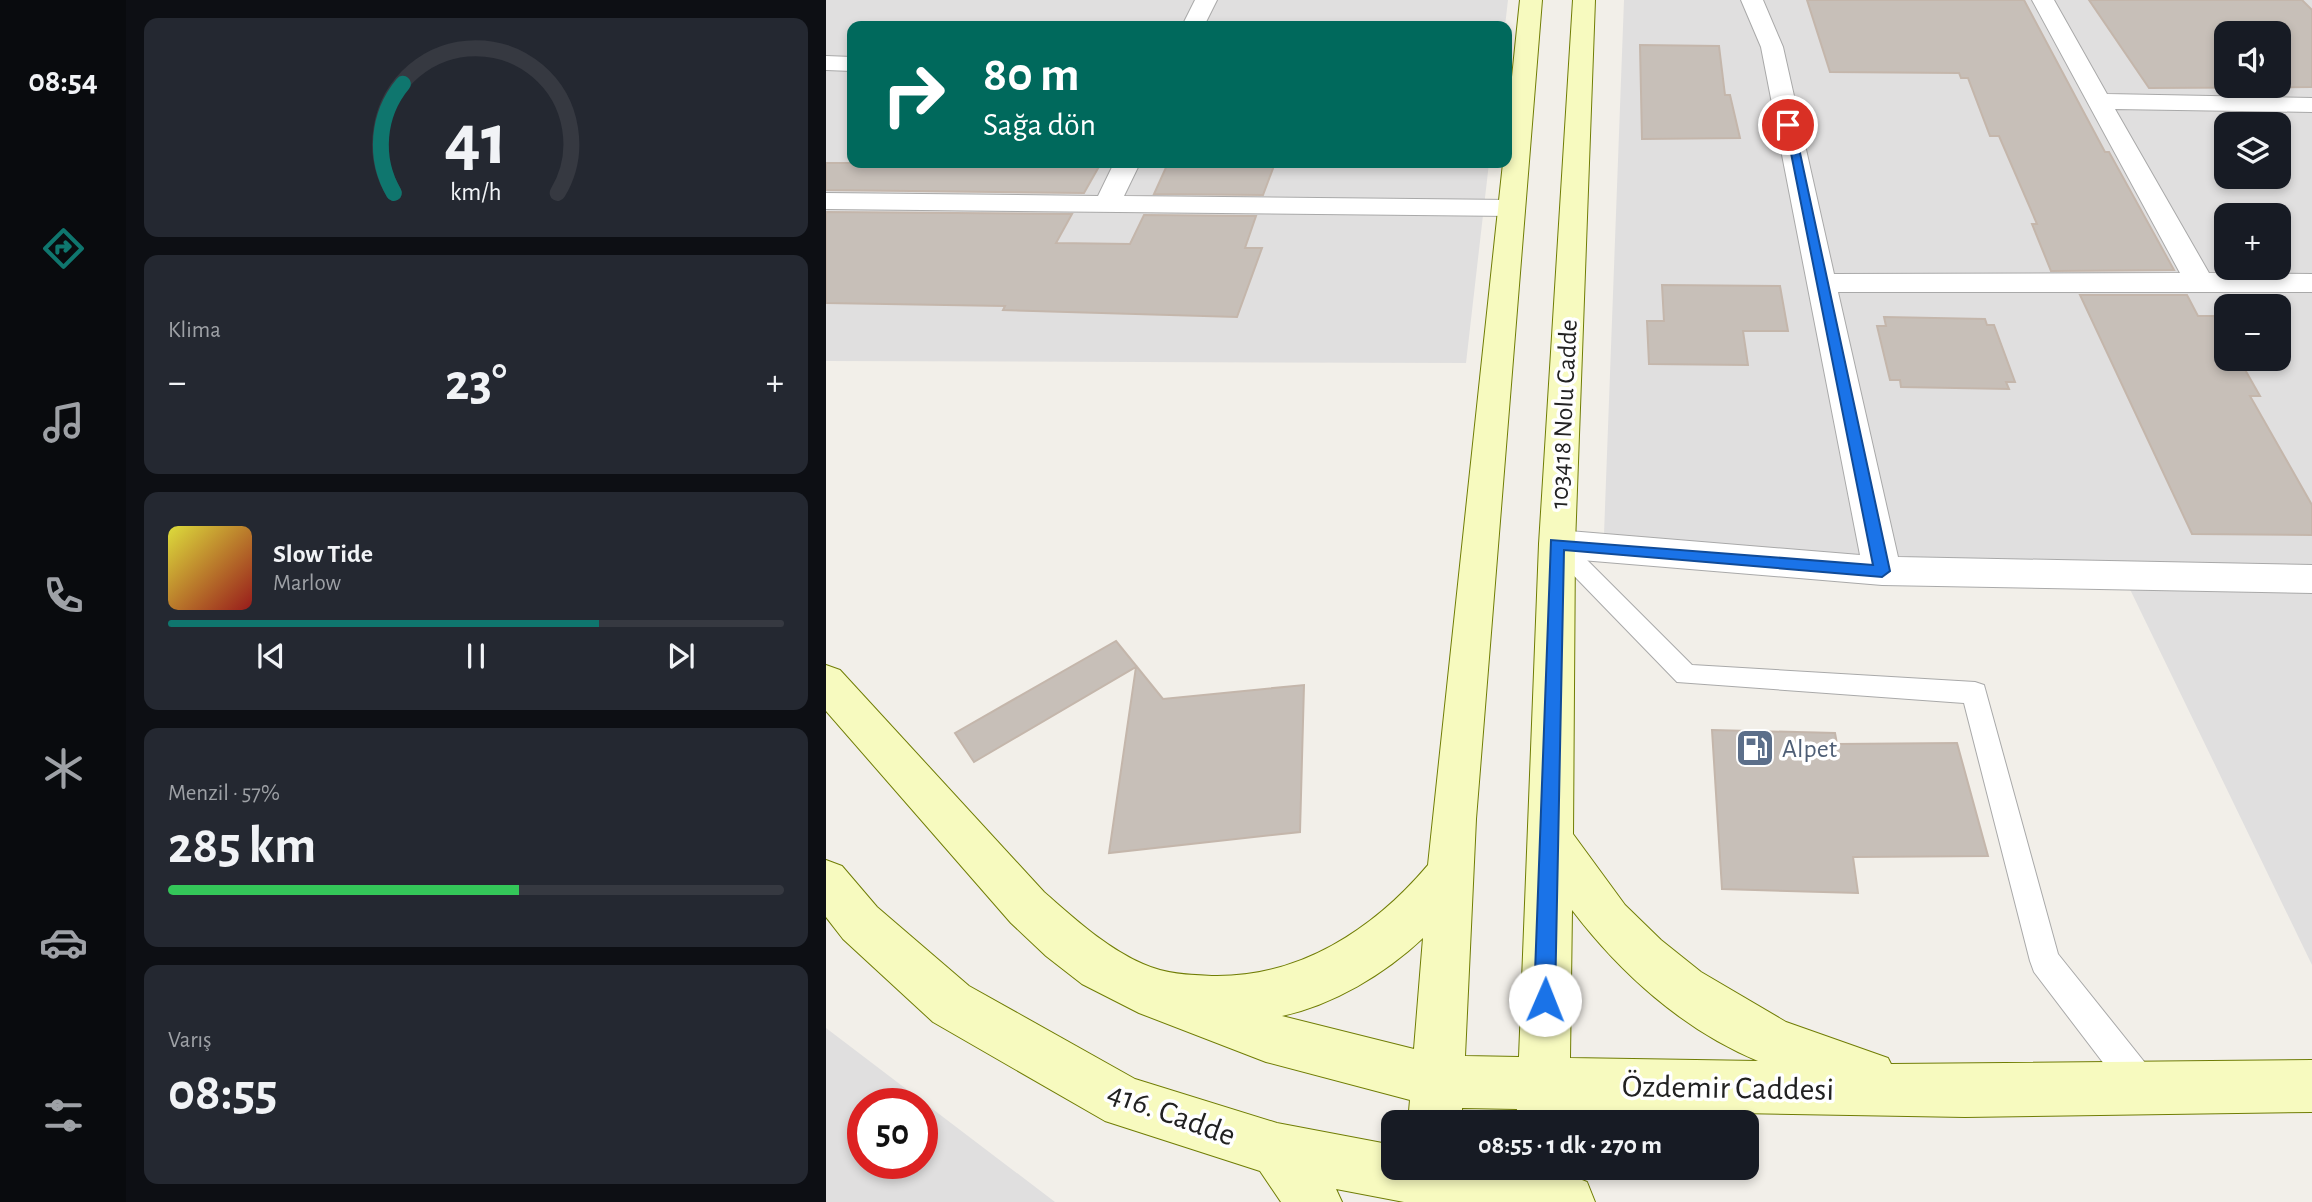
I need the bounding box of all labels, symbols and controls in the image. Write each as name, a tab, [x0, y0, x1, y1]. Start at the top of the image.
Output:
map controls	[2214, 21, 2291, 371]
button: sound	[2214, 21, 2291, 98]
icon: right	[868, 49, 959, 140]
text: 80 m	[983, 51, 1080, 100]
text: 08:54	[28, 65, 98, 97]
pin	[1758, 95, 1818, 155]
text: 41	[445, 106, 507, 179]
icon: arrive	[1769, 106, 1807, 144]
text: Sağa dön	[983, 109, 1096, 141]
button: layers	[2214, 112, 2291, 189]
text: km/h	[450, 180, 502, 205]
button: +	[2214, 203, 2291, 280]
icon: directions	[39, 224, 88, 273]
button: −	[2214, 294, 2291, 371]
text: Klima	[168, 319, 221, 342]
street label: 103418 Nolu Cadde	[1546, 319, 1582, 510]
text: 23°	[445, 357, 507, 409]
text: −	[168, 364, 186, 402]
text: +	[766, 364, 784, 402]
icon: music	[39, 398, 88, 447]
text: Slow Tide	[273, 541, 373, 567]
icon: phone	[39, 571, 88, 620]
text: Marlow	[273, 572, 341, 595]
icon: previous	[252, 637, 290, 675]
icon: pause	[457, 637, 495, 675]
icon: next	[662, 637, 700, 675]
fuel station icon: Alpet	[1734, 727, 1776, 769]
place label: Alpet	[1782, 736, 1837, 762]
icon: climate	[39, 744, 88, 793]
text: Menzil · 57%	[168, 782, 280, 805]
text: 285 km	[168, 820, 316, 872]
icon: car	[39, 918, 88, 967]
position arrow	[1508, 963, 1582, 1037]
text: Varış	[168, 1029, 212, 1052]
text: 08:55	[168, 1067, 278, 1119]
street label: Özdemir Caddesi	[1622, 1069, 1834, 1106]
street label: 416. Cadde	[1104, 1076, 1240, 1152]
speed limit sign: 50	[847, 1088, 938, 1179]
icon: filters	[39, 1091, 88, 1140]
text: 08:55 · 1 dk · 270 m	[1478, 1132, 1662, 1158]

